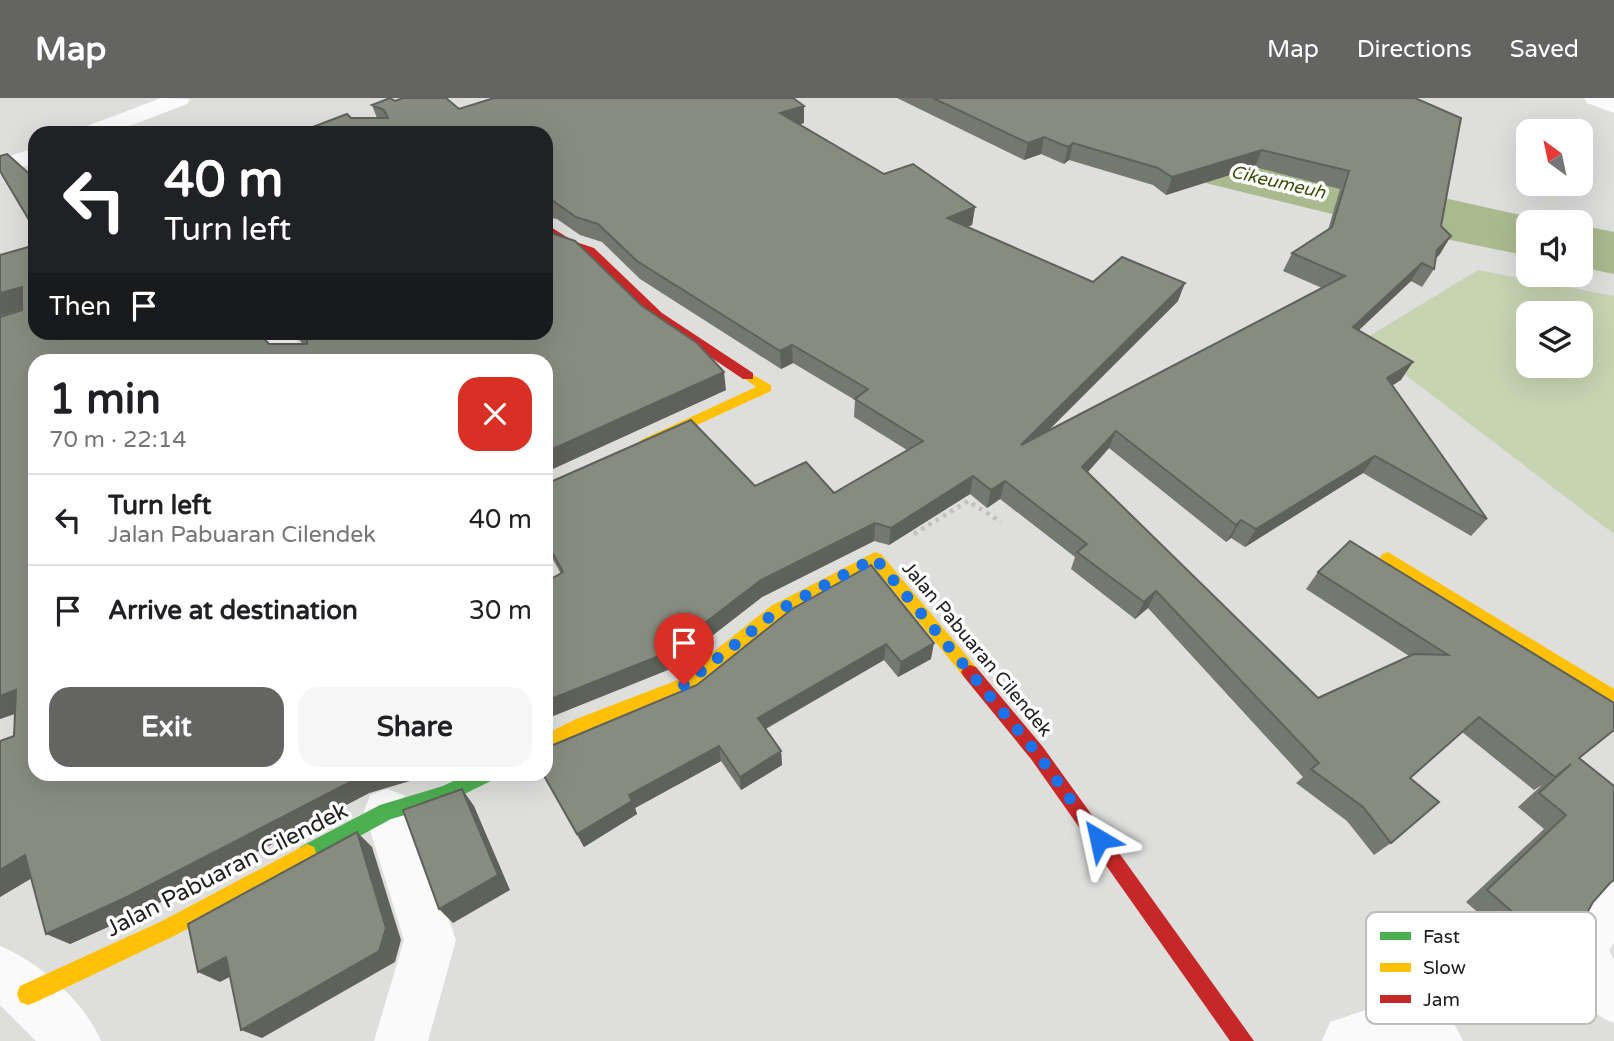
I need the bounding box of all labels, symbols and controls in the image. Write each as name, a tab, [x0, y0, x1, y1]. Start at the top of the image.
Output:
text: Map	[35, 30, 106, 69]
text: Map	[1267, 35, 1319, 64]
text: Directions	[1357, 35, 1472, 64]
text: Saved	[1510, 35, 1579, 64]
north arrow	[1516, 119, 1592, 196]
map controls	[1516, 119, 1593, 378]
text: 40 m	[164, 151, 283, 210]
icon: left	[49, 154, 140, 245]
water label: Cikeumeuh	[1229, 160, 1328, 204]
button: sound	[1516, 210, 1593, 287]
text: Turn left	[164, 211, 291, 249]
icon: arrive	[125, 287, 163, 325]
text: Then	[49, 291, 111, 322]
button: layers	[1516, 301, 1593, 378]
text: 1 min	[49, 374, 161, 425]
button: close	[458, 377, 532, 451]
text: 70 m · 22:14	[49, 426, 187, 454]
text: Turn left	[108, 490, 211, 521]
icon: left	[49, 501, 87, 539]
text: 40 m	[469, 504, 532, 535]
text: Jalan Pabuaran Cilendek	[108, 521, 376, 549]
street label: Jalan Pabuaran Cilendek	[897, 557, 1057, 741]
icon: arrive	[49, 592, 87, 630]
text: Arrive at destination	[108, 595, 358, 626]
text: 30 m	[469, 595, 532, 626]
pin	[654, 613, 714, 685]
icon: arrive	[665, 624, 703, 662]
button: Exit	[49, 687, 284, 767]
button: Share	[298, 687, 532, 767]
street label: Jalan Pabuaran Cilendek	[101, 797, 353, 943]
position arrow	[1062, 802, 1136, 876]
legend	[1366, 912, 1596, 1024]
text: Fast	[1423, 926, 1460, 948]
text: Slow	[1423, 957, 1466, 979]
text: Jam	[1423, 989, 1460, 1011]

